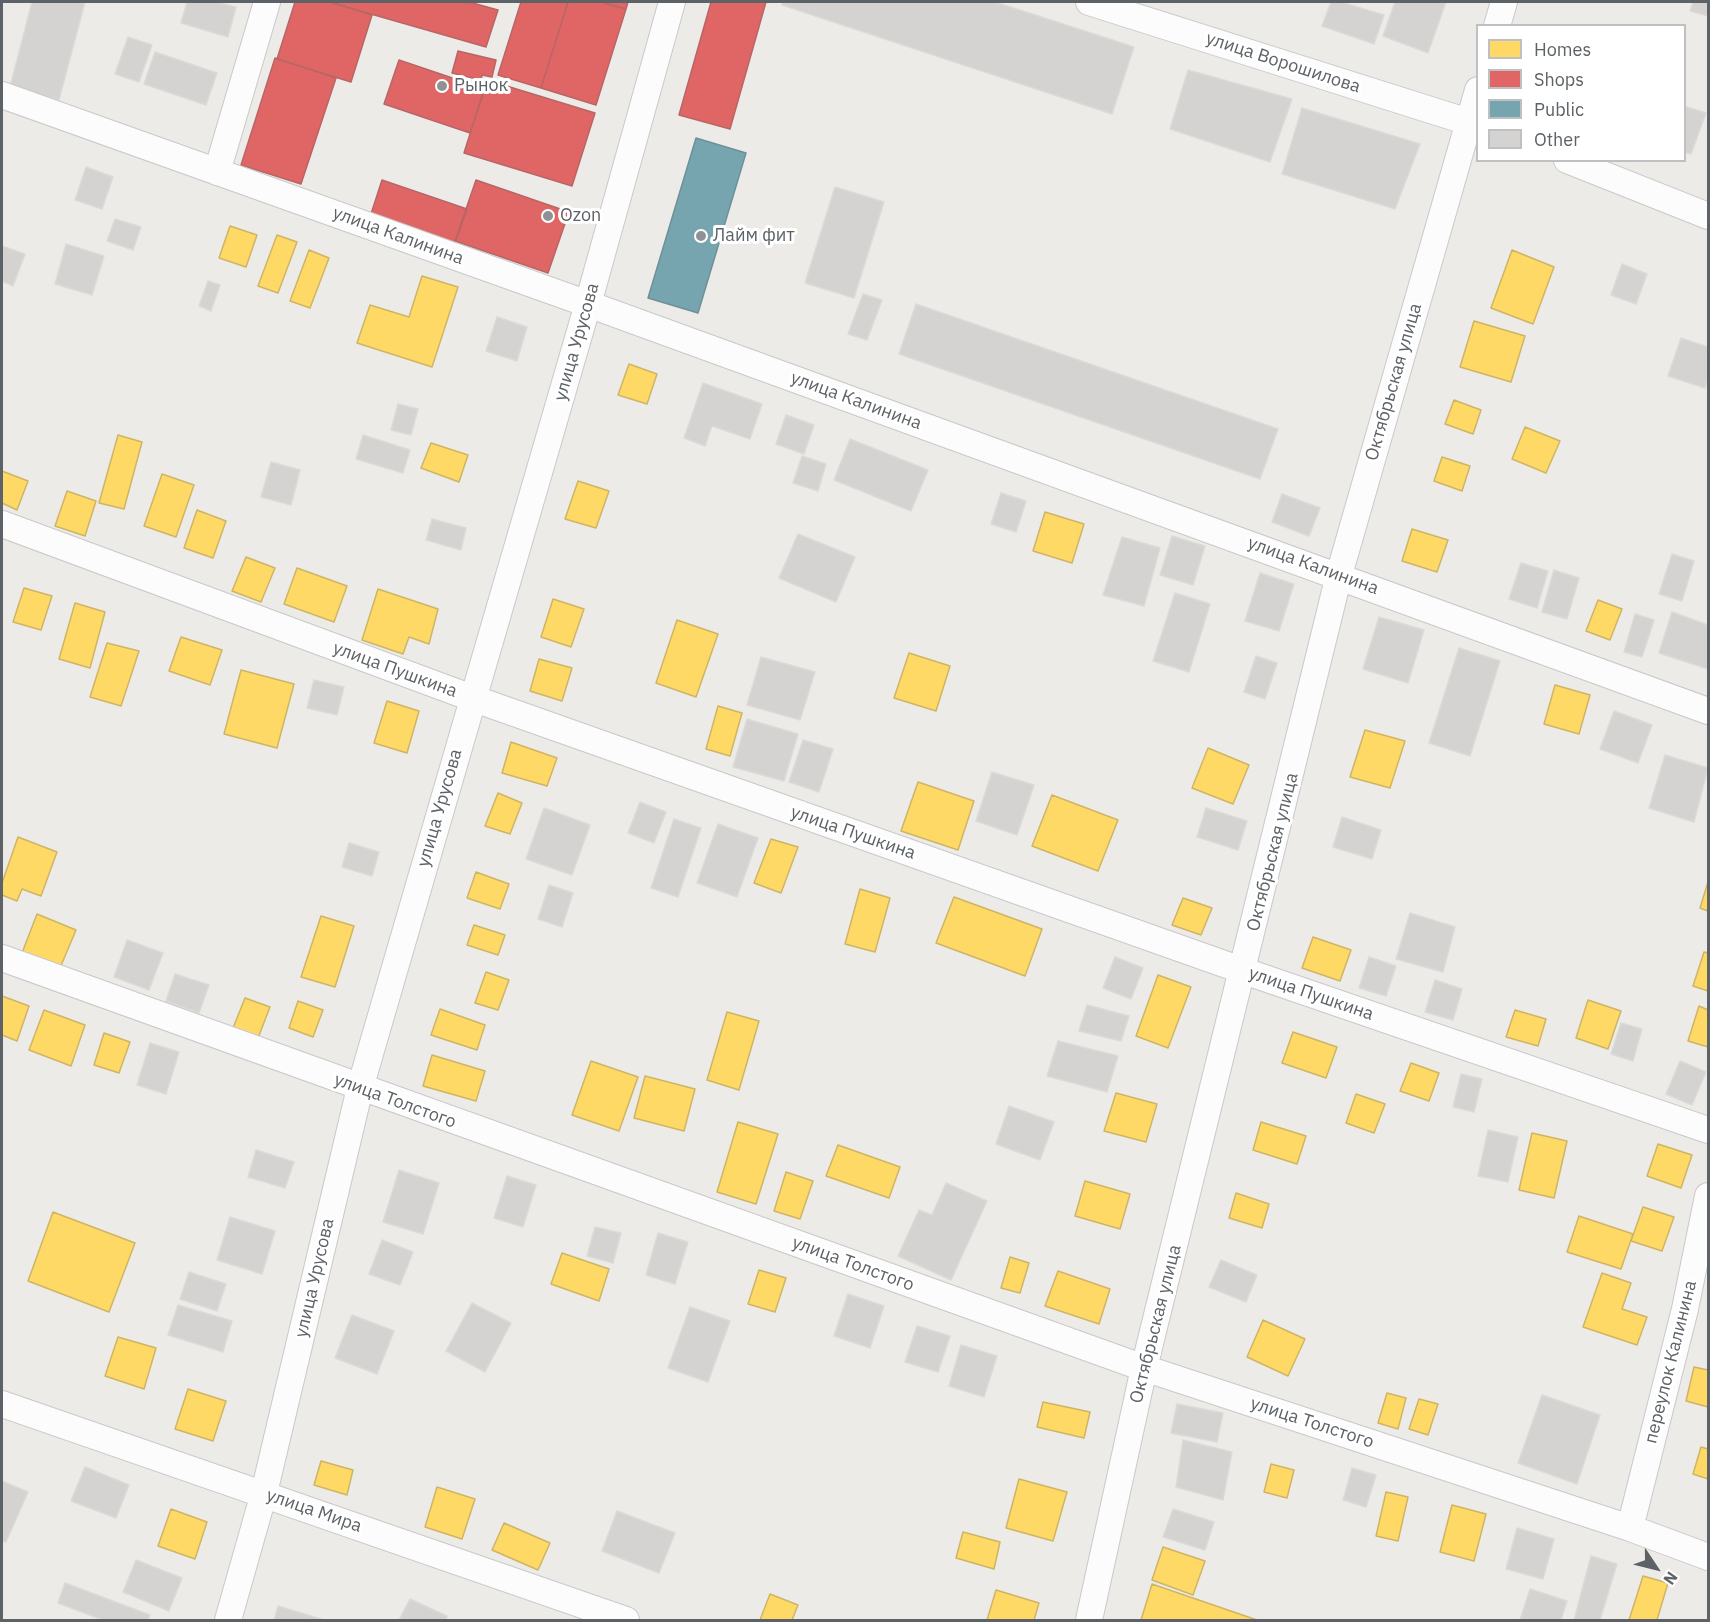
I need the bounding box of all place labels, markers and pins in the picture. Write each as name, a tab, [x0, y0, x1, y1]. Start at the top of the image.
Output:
place label: Рынок	[454, 75, 509, 97]
marker: Рынок	[435, 79, 449, 93]
place label: Ozon	[560, 205, 601, 227]
marker: Ozon	[541, 209, 555, 223]
place label: Лайм фит	[713, 225, 795, 247]
marker: Лайм фит	[694, 229, 708, 243]

